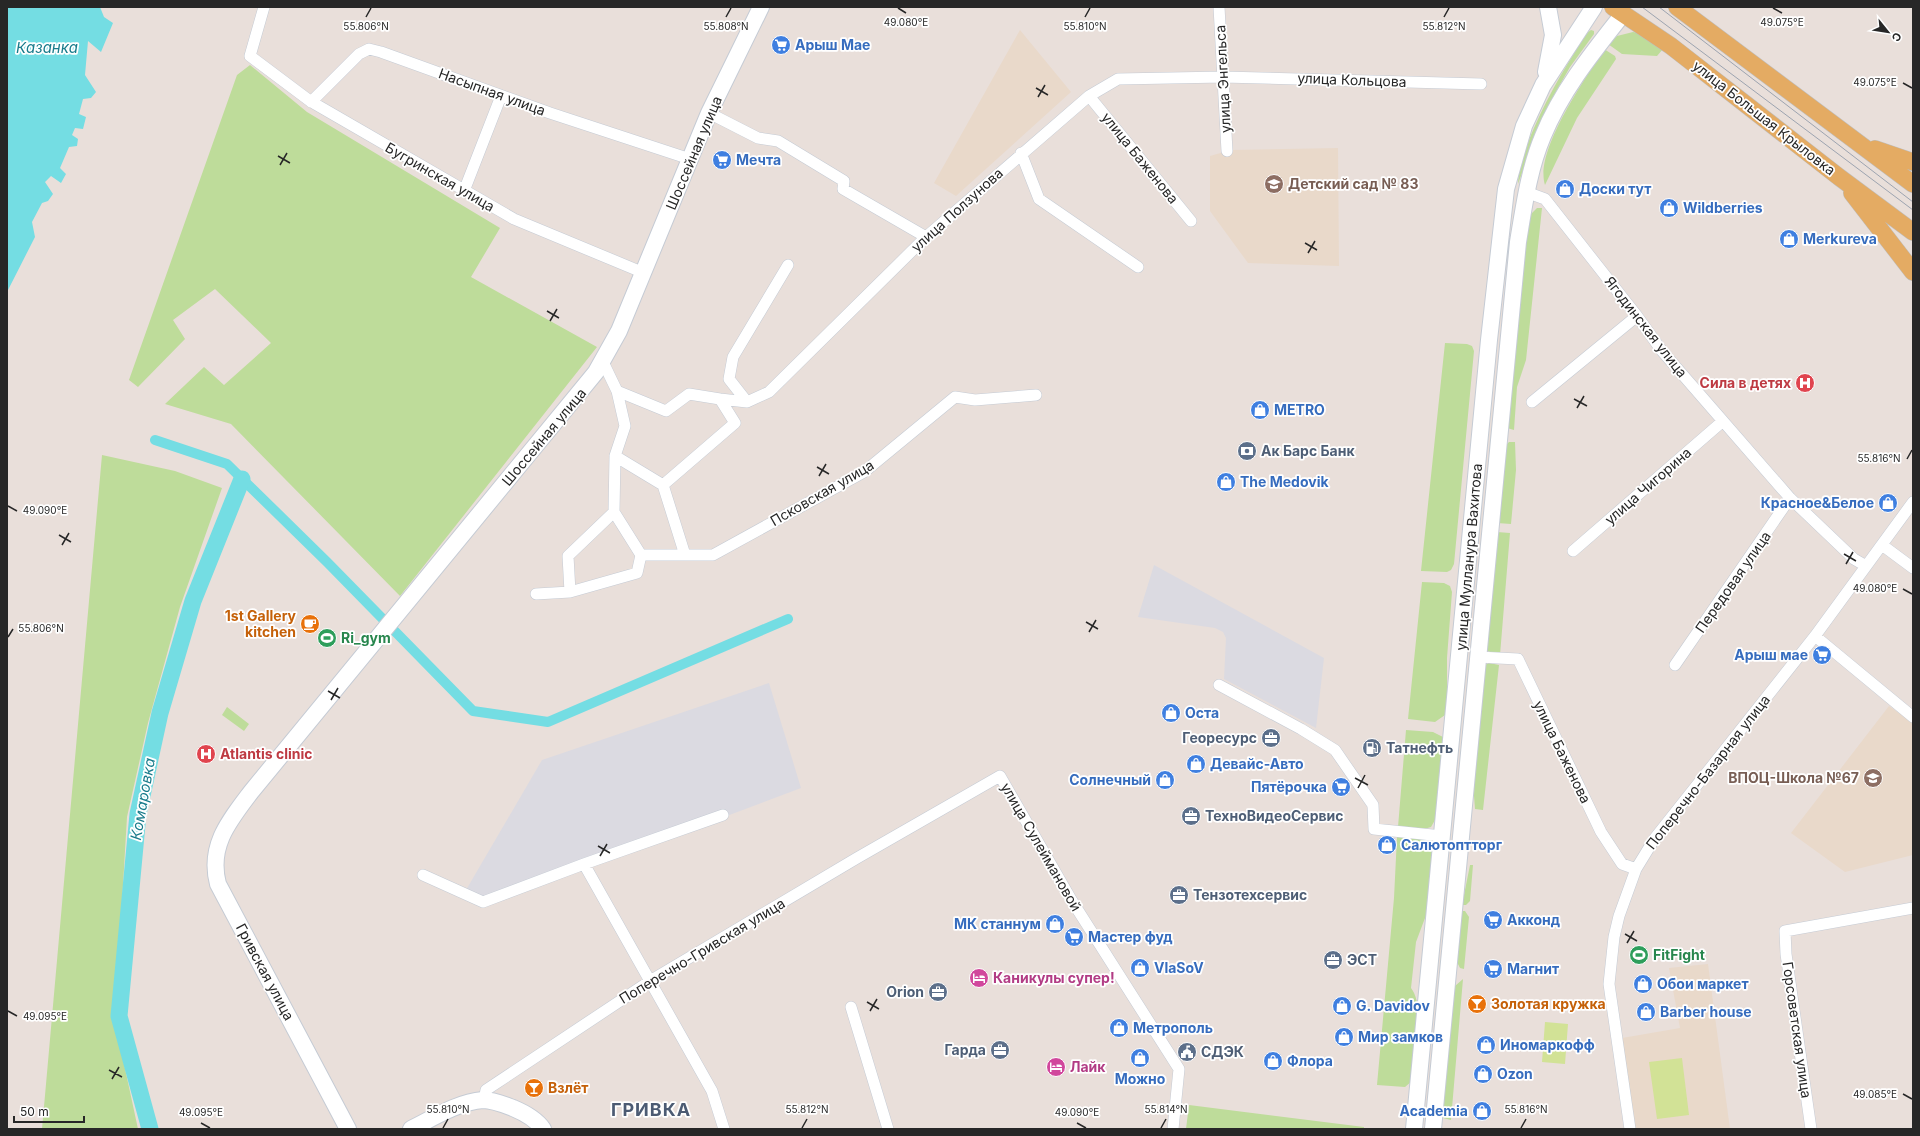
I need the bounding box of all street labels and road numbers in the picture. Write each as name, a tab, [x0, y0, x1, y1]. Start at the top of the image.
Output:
street label: улица Энгельса	[1211, 25, 1234, 133]
street label: улица Большая Крыловка	[1690, 57, 1839, 179]
street label: Насыпная улица	[436, 64, 548, 119]
street label: улица Кольцова	[1297, 69, 1407, 90]
street label: Шоссейная улица	[662, 93, 725, 212]
street label: улица Баженова	[1098, 109, 1182, 207]
street label: Бугринская улица	[383, 138, 498, 215]
street label: улица Ползунова	[907, 164, 1006, 255]
street label: Ягодинская улица	[1602, 273, 1691, 381]
street label: Шоссейная улица	[498, 385, 589, 489]
street label: улица Чигорина	[1601, 443, 1694, 528]
street label: Псковская улица	[767, 456, 877, 529]
street label: улица Мулланура Вахитова	[1452, 463, 1485, 651]
street label: Передовая улица	[1691, 528, 1774, 636]
street label: Поперечно-Базарная улица	[1642, 691, 1773, 852]
street label: улица Баженова	[1530, 698, 1595, 806]
street label: улица Сулеймановой	[998, 779, 1085, 914]
street label: Поперечно-Гривская улица	[616, 894, 788, 1007]
street label: Гривская улица	[233, 921, 298, 1023]
street label: Горсоветская улица	[1779, 961, 1815, 1099]

